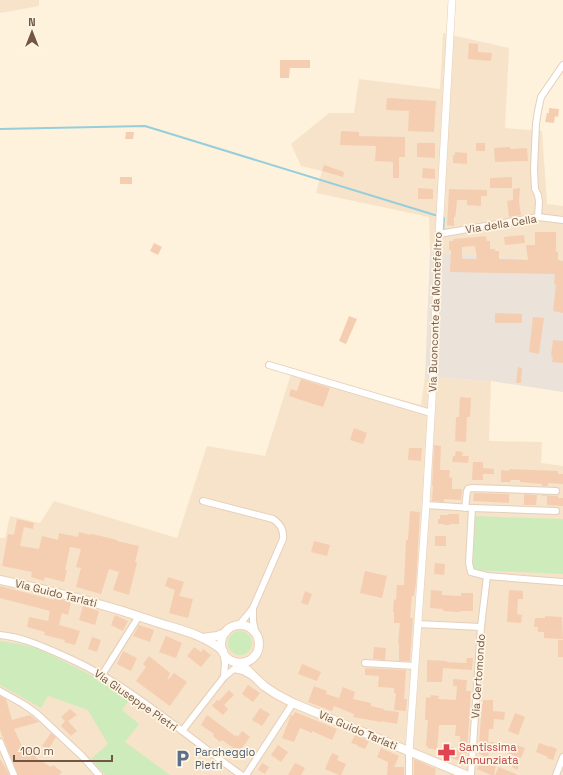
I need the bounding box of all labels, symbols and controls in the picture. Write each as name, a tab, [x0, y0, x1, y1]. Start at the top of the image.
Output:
north arrow	[12, 12, 52, 52]
text: N	[28, 15, 36, 29]
street label: Via della Cella	[464, 211, 538, 237]
street label: Via Buonconte da Montefeltro	[425, 231, 445, 392]
street label: Via Guido Tarlati	[13, 576, 99, 610]
street label: Via Certomondo	[468, 633, 488, 719]
street label: Via Giuseppe Pietri	[92, 666, 181, 734]
street label: Via Guido Tarlati	[317, 707, 400, 753]
scale bar	[14, 737, 112, 763]
place label: Santissima Annunziata	[459, 740, 519, 767]
text: 100 m	[20, 743, 54, 759]
pharmacy icon: Santissima Annunziata	[436, 743, 456, 763]
place label: Parcheggio Pietri	[195, 745, 255, 772]
parking icon: Parcheggio Pietri	[172, 748, 192, 768]

